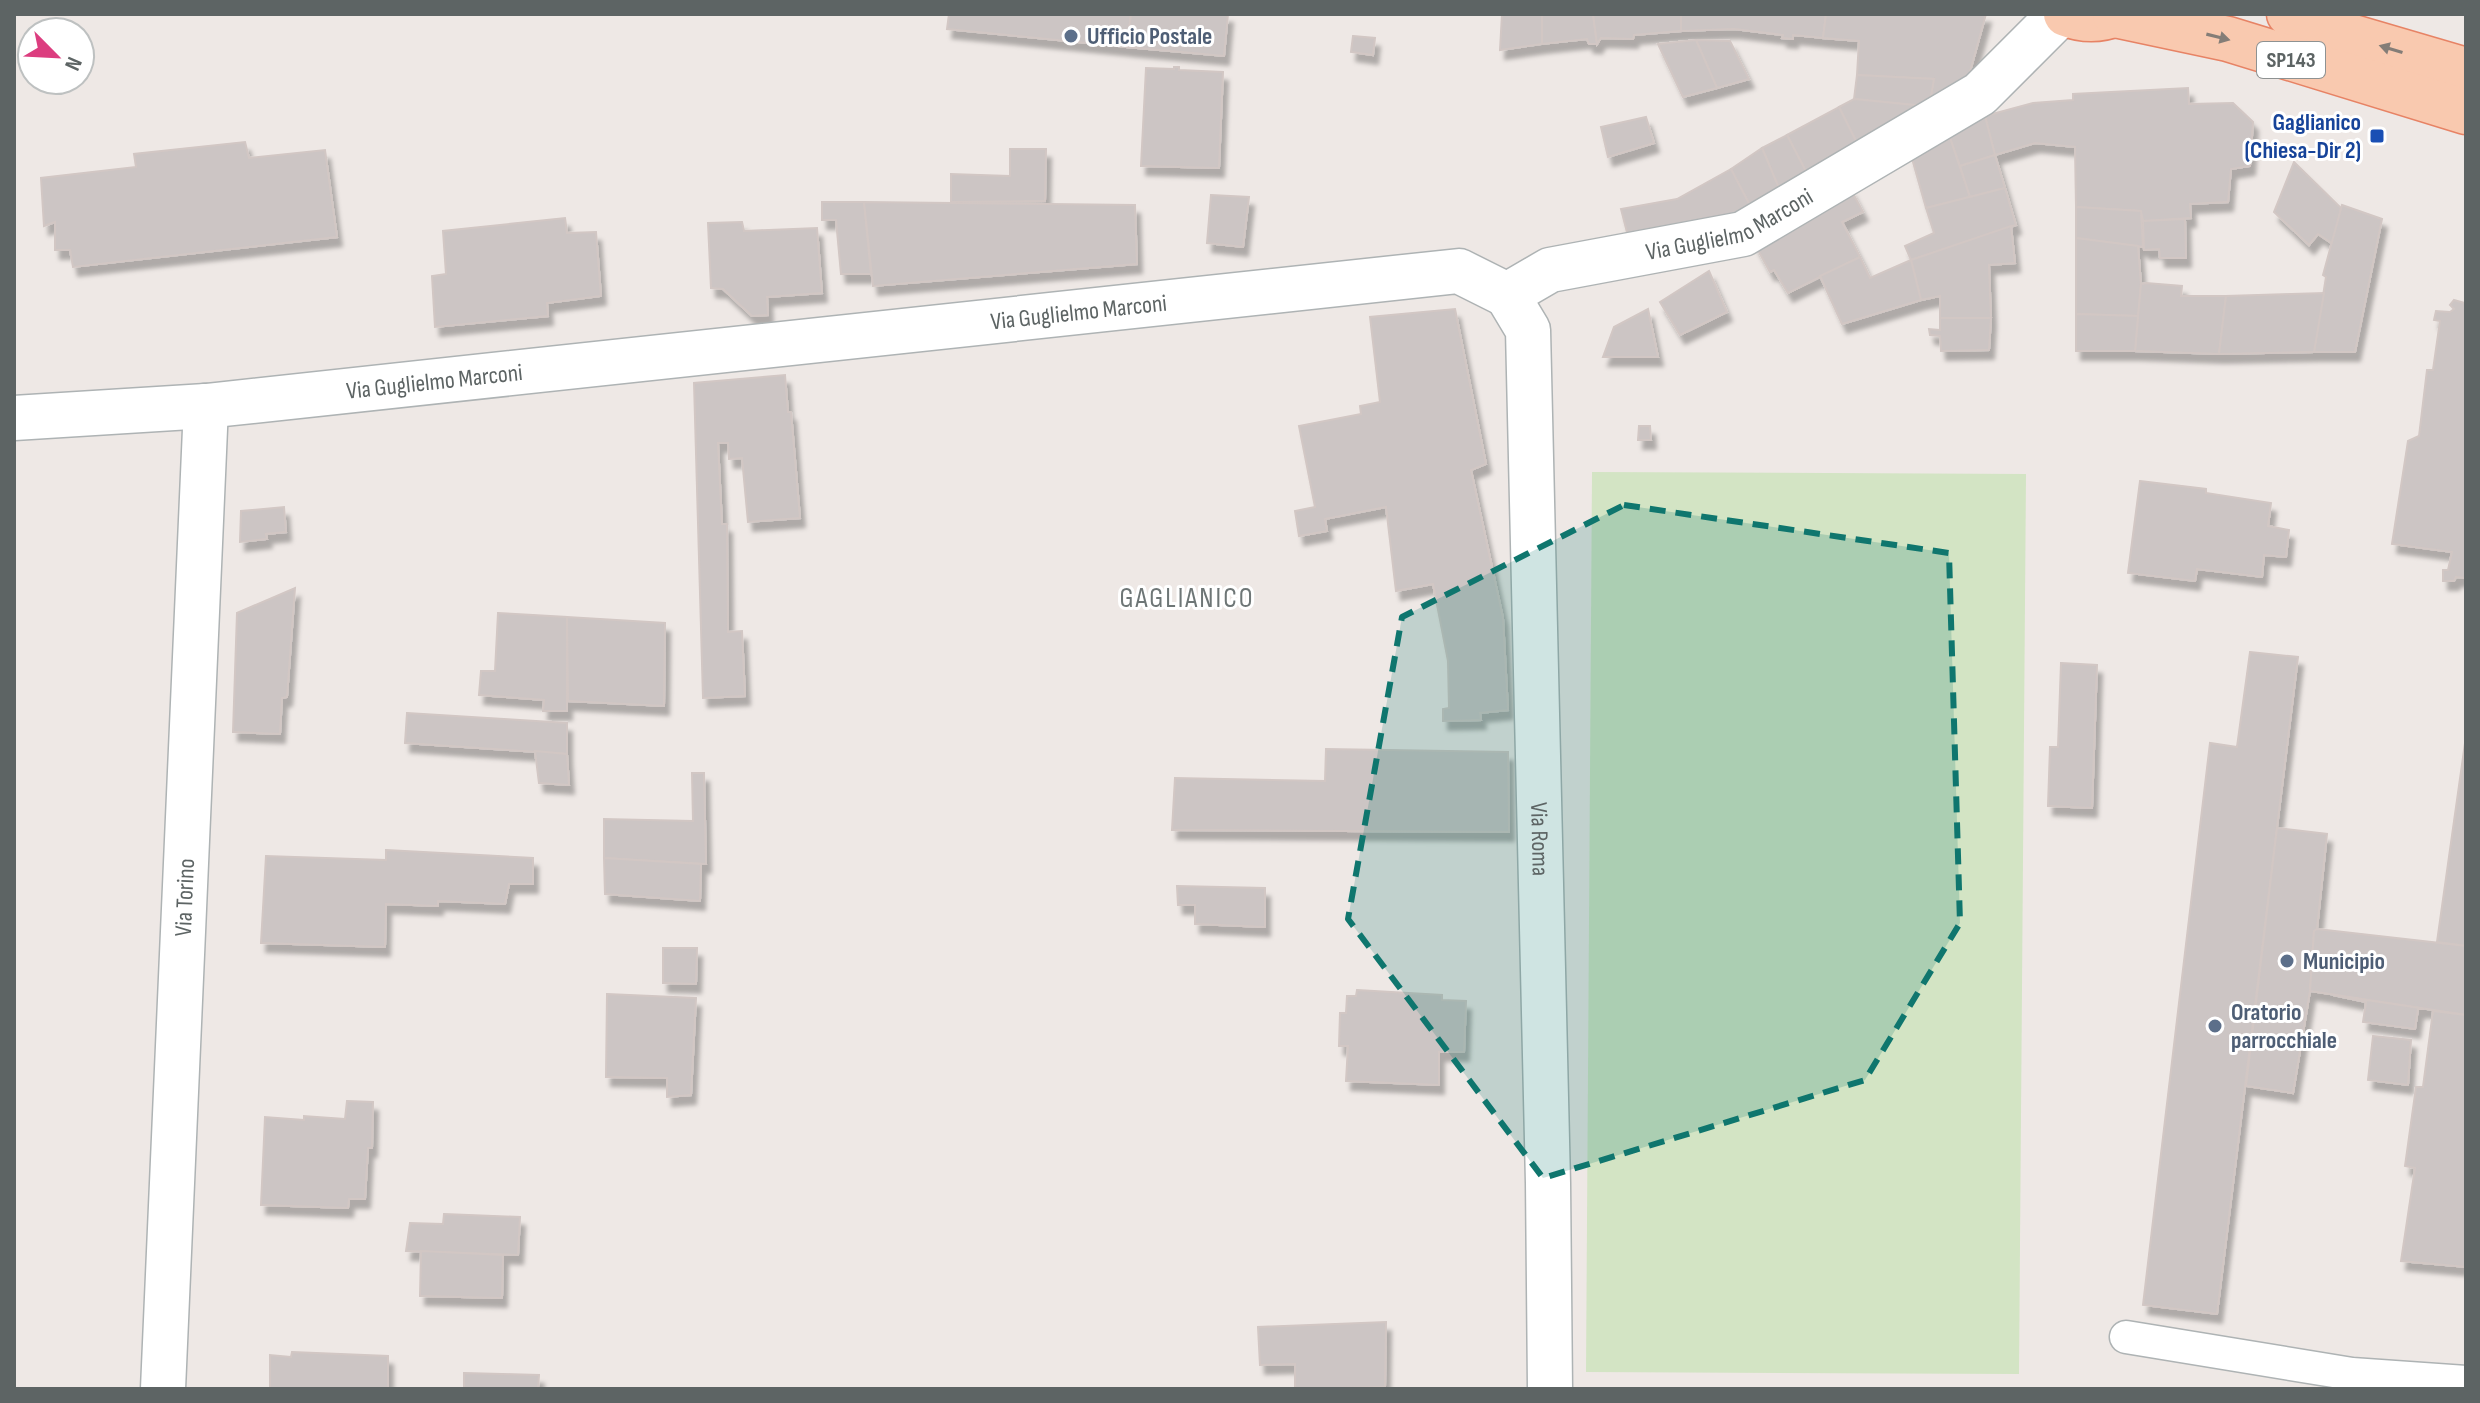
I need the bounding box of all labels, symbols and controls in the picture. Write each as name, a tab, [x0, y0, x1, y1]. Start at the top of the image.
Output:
north arrow	[16, 16, 96, 96]
place label: Ufficio Postale	[1087, 22, 1212, 51]
marker: Ufficio Postale	[1062, 27, 1080, 45]
one-way arrow	[2206, 31, 2231, 44]
road number: SP143	[2257, 42, 2325, 78]
one-way arrow	[2379, 42, 2403, 54]
text: N	[58, 53, 88, 74]
place label: Gaglianico (Chiesa-Dir 2)	[2245, 108, 2361, 165]
marker: Gaglianico (Chiesa-Dir 2)	[2368, 127, 2386, 145]
street label: Via Guglielmo Marconi	[1643, 182, 1818, 266]
street label: Via Guglielmo Marconi	[989, 288, 1168, 336]
street label: Via Guglielmo Marconi	[345, 358, 524, 405]
district label: GAGLIANICO	[1120, 582, 1254, 615]
street label: Via Roma	[1525, 802, 1555, 876]
street label: Via Torino	[168, 858, 201, 937]
place label: Municipio	[2303, 947, 2385, 976]
marker: Municipio	[2278, 952, 2296, 970]
place label: Oratorio parrocchiale	[2231, 998, 2337, 1055]
marker: Oratorio parrocchiale	[2206, 1017, 2224, 1035]

